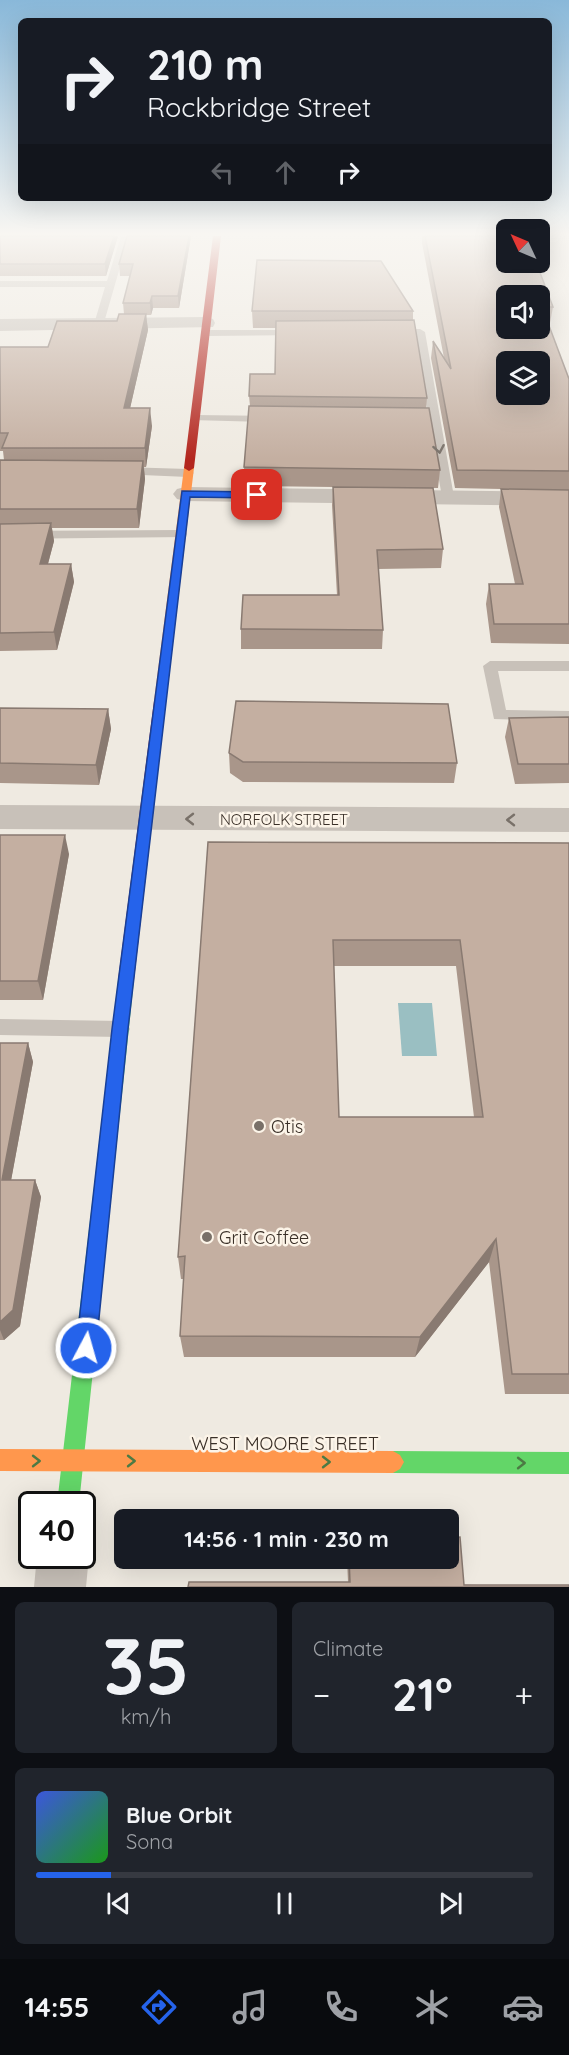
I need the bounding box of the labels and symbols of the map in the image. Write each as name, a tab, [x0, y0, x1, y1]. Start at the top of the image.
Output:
north arrow	[496, 219, 550, 273]
one-way arrow	[433, 444, 445, 453]
pin	[231, 469, 282, 520]
street label: NORFOLK STREET	[220, 810, 348, 829]
one-way arrow	[185, 813, 194, 825]
one-way arrow	[506, 814, 515, 826]
place label: Otis	[271, 1115, 303, 1138]
marker: Otis	[252, 1119, 266, 1133]
place label: Grit Coffee	[219, 1226, 309, 1249]
marker: Grit Coffee	[200, 1230, 214, 1244]
position arrow	[54, 1316, 118, 1380]
street label: WEST MOORE STREET	[191, 1432, 379, 1455]
one-way arrow	[32, 1454, 41, 1467]
one-way arrow	[127, 1455, 136, 1467]
one-way arrow	[322, 1456, 331, 1468]
one-way arrow	[517, 1457, 526, 1469]
speed limit sign: 40	[18, 1491, 96, 1569]

